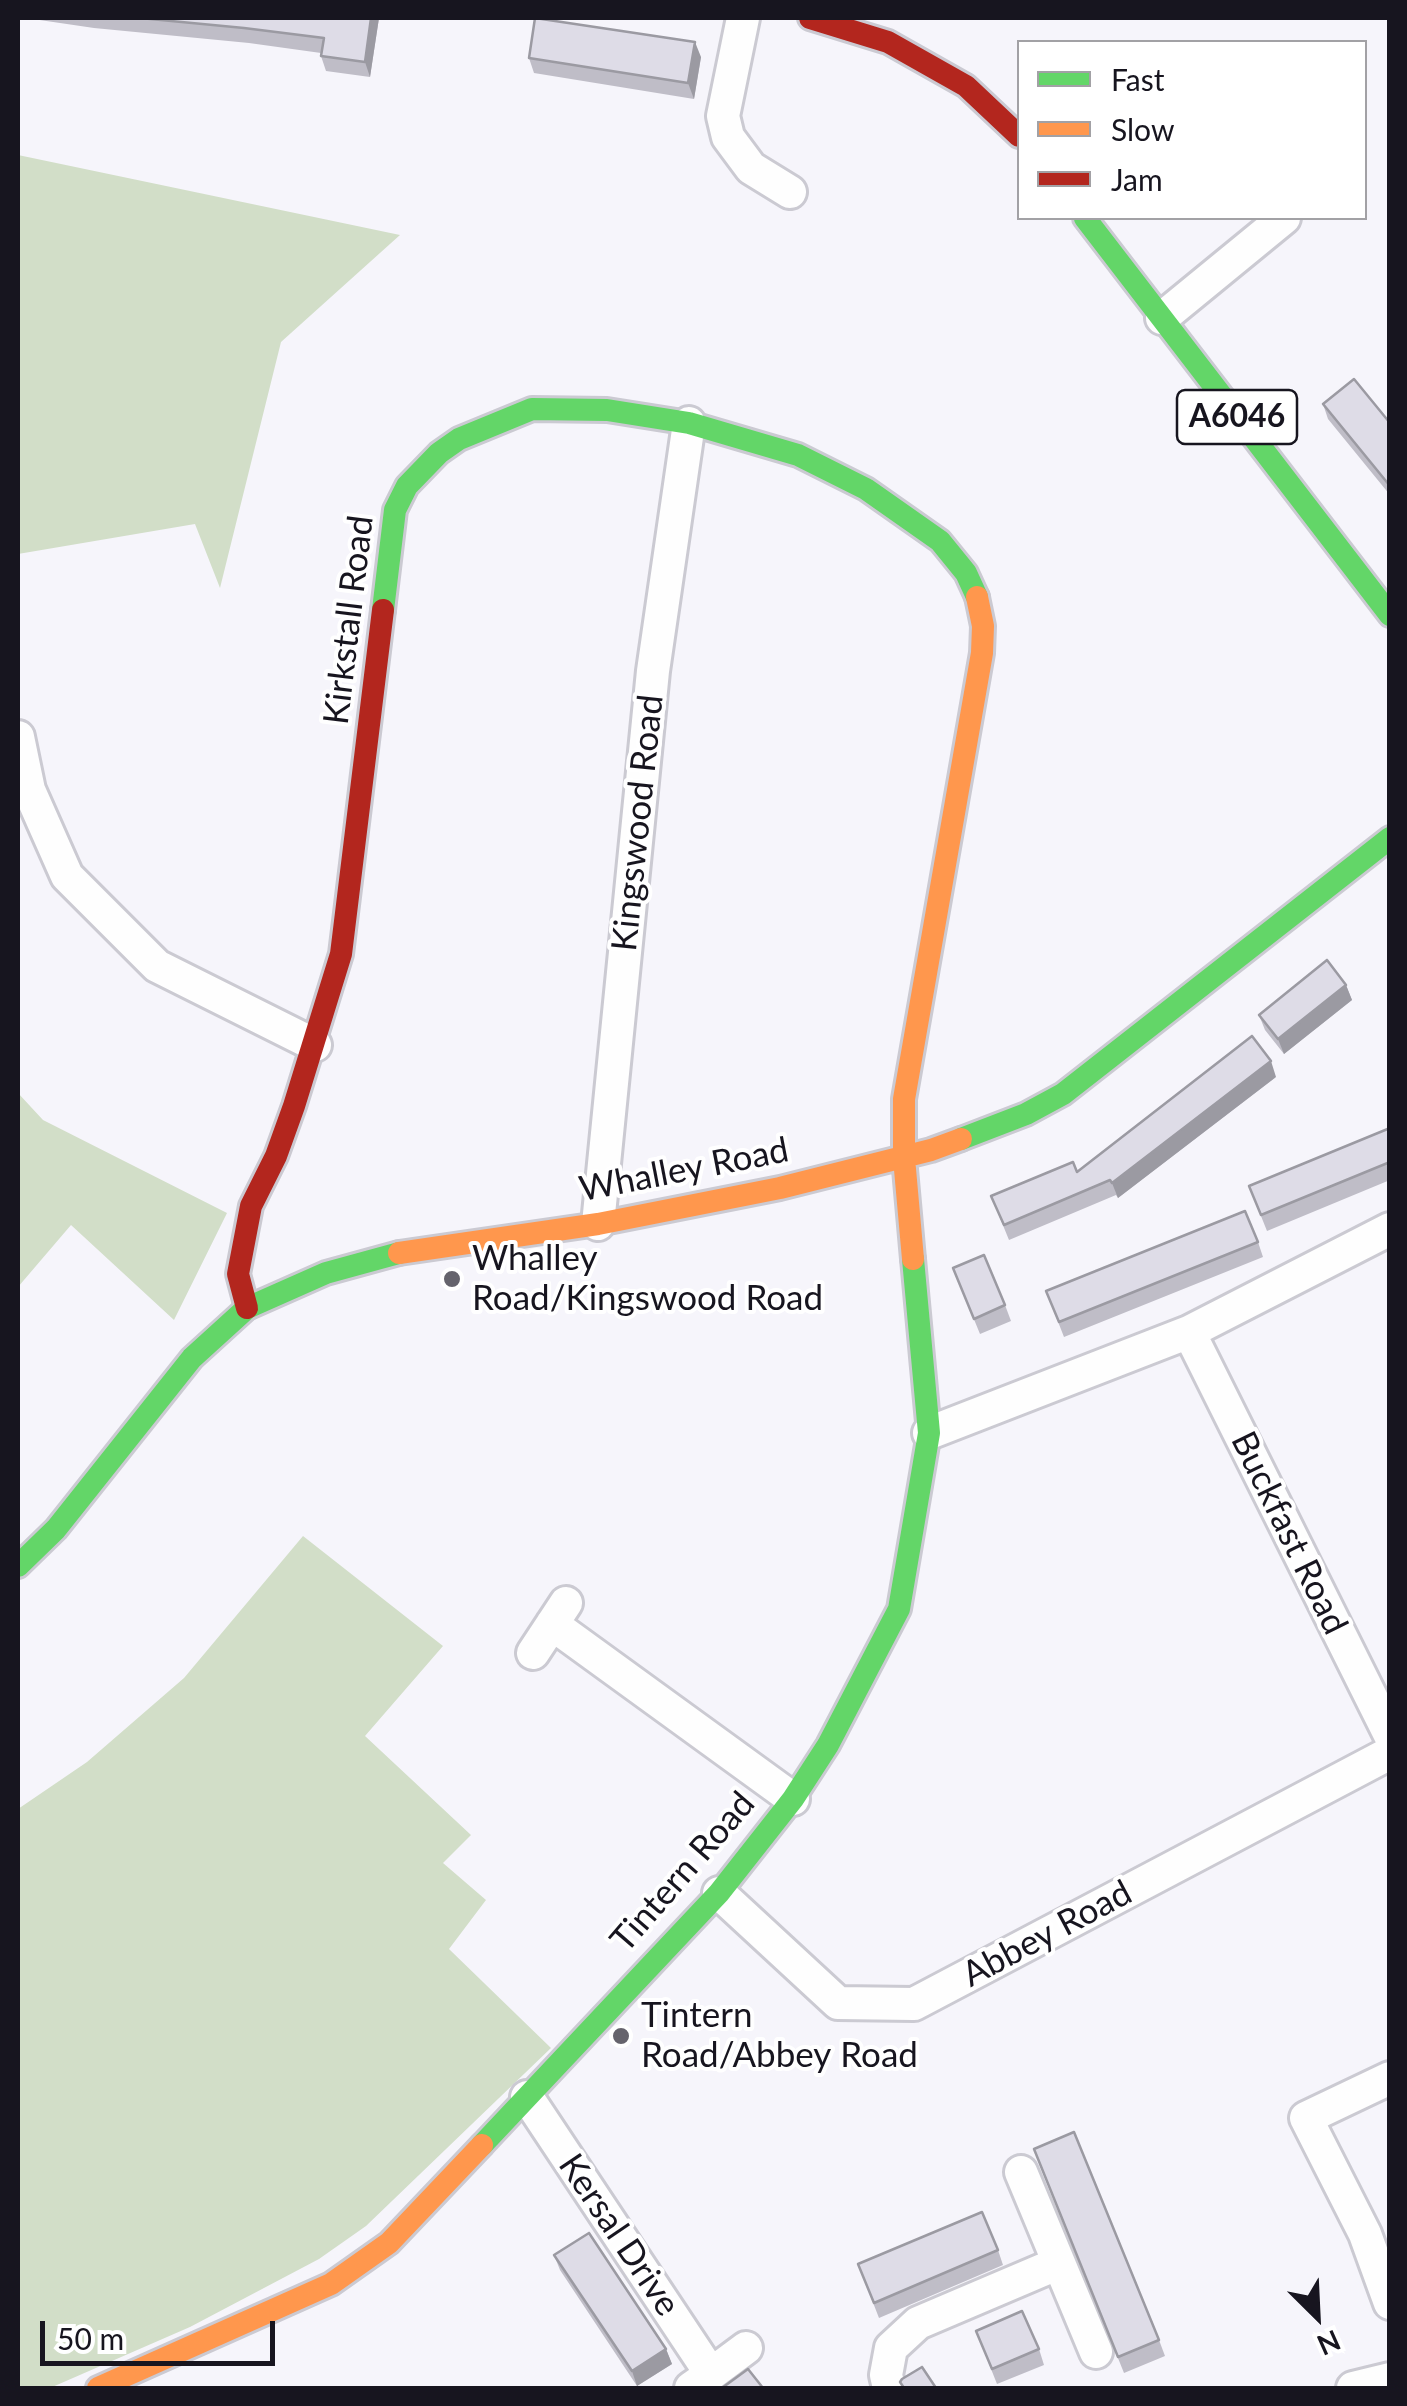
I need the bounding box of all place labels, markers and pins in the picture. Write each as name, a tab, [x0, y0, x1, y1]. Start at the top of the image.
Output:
place label: Whalley Road/Kingswood Road	[472, 1238, 823, 1320]
marker: Whalley Road/Kingswood Road	[441, 1268, 463, 1290]
place label: Tintern Road/Abbey Road	[641, 1995, 918, 2077]
marker: Tintern Road/Abbey Road	[610, 2025, 632, 2047]

